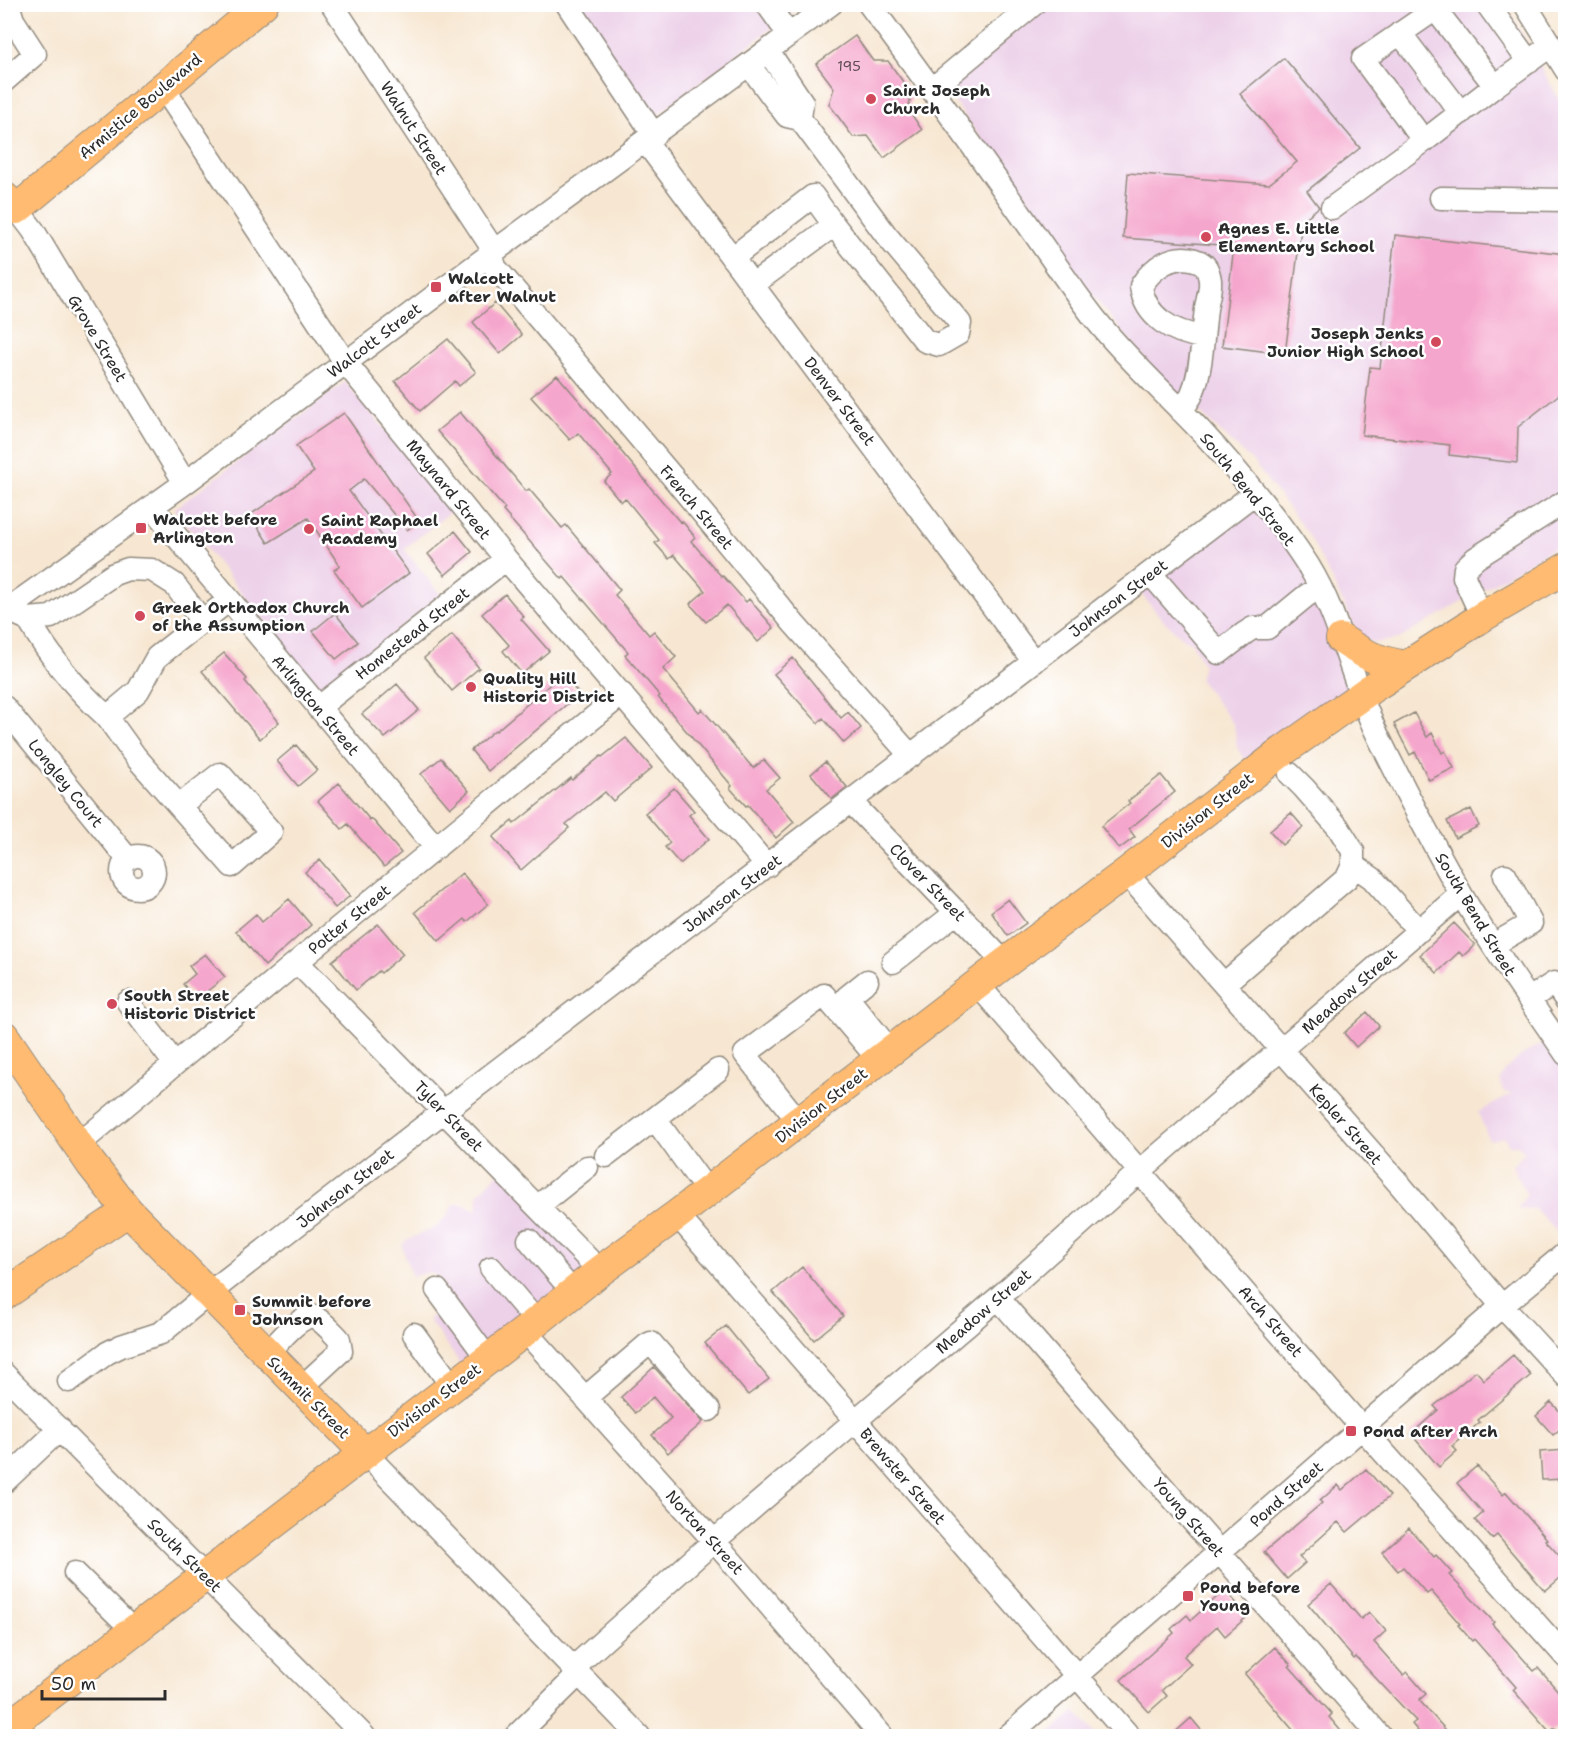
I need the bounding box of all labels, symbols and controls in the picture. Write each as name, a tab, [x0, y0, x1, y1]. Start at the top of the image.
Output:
street label: Armistice Boulevard	[75, 49, 206, 164]
house number: 195	[837, 57, 861, 75]
street label: Walnut Street	[375, 77, 452, 179]
place label: Saint Joseph Church	[883, 80, 990, 119]
marker: Saint Joseph Church	[864, 92, 878, 106]
place label: Agnes E. Little Elementary School	[1218, 218, 1375, 257]
marker: Agnes E. Little Elementary School	[1199, 230, 1213, 244]
place label: Walcott after Walnut	[448, 268, 556, 307]
marker: Walcott after Walnut	[429, 280, 443, 294]
street label: Grove Street	[63, 291, 132, 386]
street label: Walcott Street	[323, 298, 426, 383]
place label: Joseph Jenks Junior High School	[1267, 323, 1424, 362]
marker: Joseph Jenks Junior High School	[1429, 335, 1443, 349]
street label: Denver Street	[799, 353, 880, 450]
street label: South Bend Street	[1195, 428, 1300, 550]
street label: Maynard Street	[402, 435, 496, 544]
street label: French Street	[655, 461, 738, 554]
place label: Walcott before Arlington	[153, 509, 278, 548]
place label: Saint Raphael Academy	[321, 510, 439, 549]
marker: Walcott before Arlington	[134, 521, 148, 535]
marker: Saint Raphael Academy	[302, 522, 316, 536]
street label: Johnson Street	[1065, 554, 1172, 642]
street label: Homestead Street	[351, 582, 474, 685]
place label: Greek Orthodox Church of the Assumption	[152, 597, 350, 636]
marker: Greek Orthodox Church of the Assumption	[133, 609, 147, 623]
street label: Arlington Street	[267, 651, 364, 760]
place label: Quality Hill Historic District	[483, 668, 615, 707]
marker: Quality Hill Historic District	[464, 680, 478, 694]
street label: Longley Court	[23, 735, 108, 832]
street label: Division Street	[1157, 768, 1258, 853]
street label: Clover Street	[885, 839, 970, 926]
street label: Johnson Street	[679, 849, 786, 937]
street label: South Bend Street	[1430, 849, 1521, 980]
street label: Potter Street	[304, 880, 395, 959]
street label: Meadow Street	[1297, 944, 1401, 1039]
place label: South Street Historic District	[124, 985, 256, 1024]
marker: South Street Historic District	[105, 997, 119, 1011]
street label: Division Street	[771, 1063, 872, 1148]
street label: Tyler Street	[409, 1076, 488, 1156]
street label: Kepler Street	[1305, 1079, 1387, 1169]
street label: Johnson Street	[292, 1144, 398, 1233]
street label: Meadow Street	[931, 1264, 1035, 1359]
street label: Arch Street	[1234, 1281, 1308, 1362]
place label: Summit before Johnson	[252, 1291, 372, 1330]
marker: Summit before Johnson	[233, 1303, 247, 1317]
street label: Summit Street	[263, 1351, 355, 1443]
street label: Division Street	[383, 1358, 485, 1442]
place label: Pond after Arch	[1363, 1421, 1498, 1442]
street label: Brewster Street	[855, 1424, 950, 1529]
marker: Pond after Arch	[1344, 1424, 1358, 1438]
street label: Pond Street	[1245, 1457, 1327, 1532]
street label: Young Street	[1148, 1473, 1229, 1562]
street label: Norton Street	[661, 1486, 748, 1579]
street label: South Street	[143, 1514, 226, 1597]
place label: Pond before Young	[1200, 1577, 1301, 1616]
marker: Pond before Young	[1181, 1589, 1195, 1603]
scale bar	[42, 1663, 165, 1701]
text: 50 m	[51, 1672, 96, 1696]

